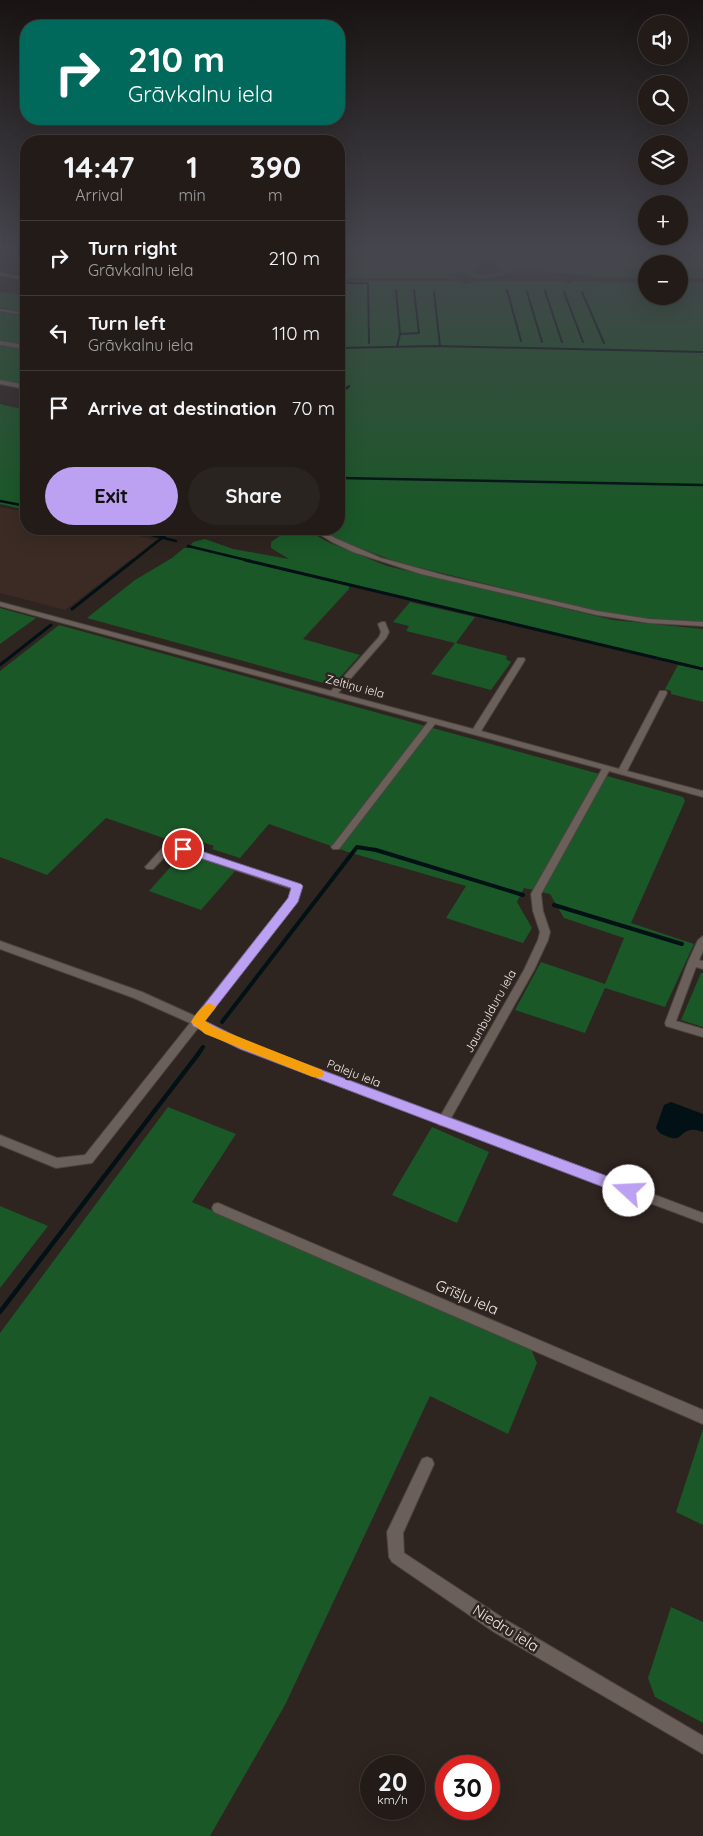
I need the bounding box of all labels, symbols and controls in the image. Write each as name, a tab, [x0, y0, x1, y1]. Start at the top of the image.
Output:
map controls	[638, 15, 688, 305]
button: sound	[638, 15, 688, 65]
text: 210 m	[128, 37, 225, 81]
icon: right	[45, 40, 110, 105]
button: search	[638, 75, 688, 125]
text: Grāvkalnu iela	[128, 80, 273, 108]
button: layers	[638, 135, 688, 185]
text: 14:47	[64, 148, 135, 186]
text: 1	[186, 148, 198, 186]
text: 390	[250, 148, 301, 186]
text: Arrival	[75, 185, 123, 205]
text: min	[178, 185, 206, 205]
text: m	[268, 185, 283, 205]
button: +	[638, 195, 688, 245]
text: Turn right	[88, 236, 177, 260]
icon: right	[45, 244, 73, 272]
text: 210 m	[269, 246, 320, 270]
button: −	[638, 255, 688, 305]
text: Grāvkalnu iela	[88, 260, 194, 280]
text: Turn left	[88, 311, 166, 335]
icon: left	[45, 319, 73, 347]
text: 110 m	[272, 321, 320, 345]
text: Grāvkalnu iela	[88, 335, 194, 355]
icon: arrive	[45, 394, 73, 422]
text: Arrive at destination	[88, 396, 277, 420]
text: 70 m	[292, 396, 335, 420]
button: Exit	[45, 467, 178, 525]
button: Share	[188, 467, 320, 525]
street label: Zeltiņu iela	[324, 671, 386, 701]
pin	[162, 828, 204, 870]
icon: arrive	[169, 835, 197, 863]
street label: Jaunbulduru iela	[461, 967, 519, 1055]
street label: Paleju iela	[325, 1056, 383, 1090]
position arrow	[602, 1164, 654, 1216]
street label: Grīšļu iela	[433, 1275, 501, 1319]
street label: Niedru iela	[469, 1600, 543, 1656]
speed limit sign: 30	[435, 1755, 500, 1820]
text: 20	[378, 1766, 407, 1797]
text: km/h	[377, 1792, 408, 1807]

